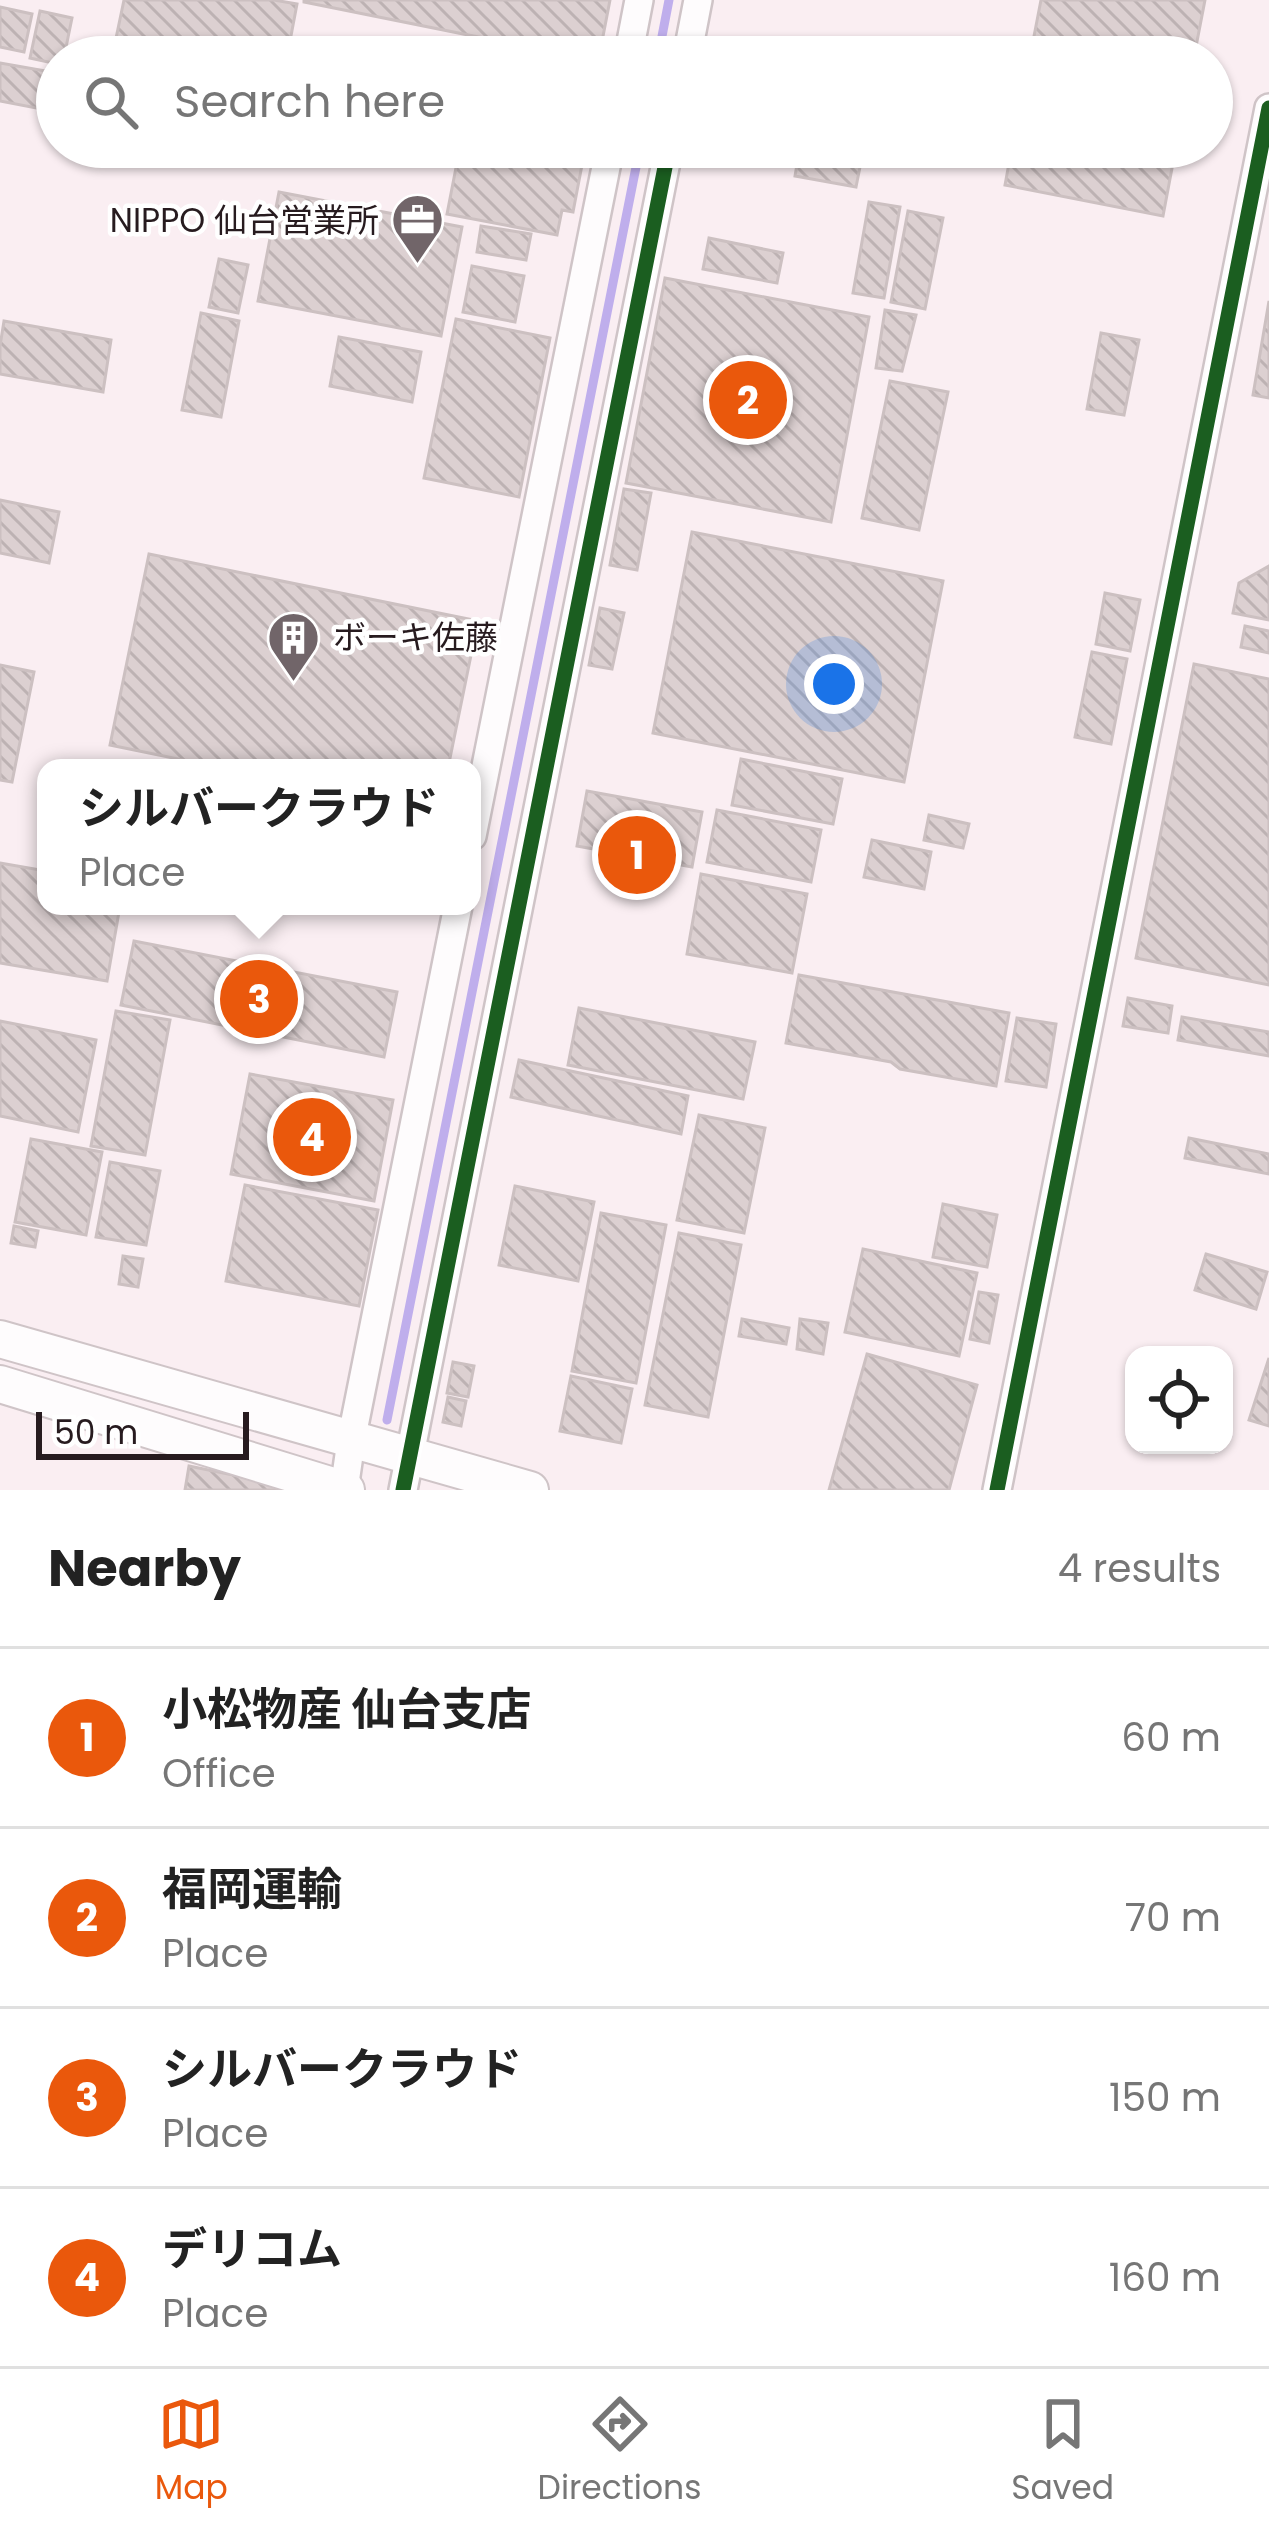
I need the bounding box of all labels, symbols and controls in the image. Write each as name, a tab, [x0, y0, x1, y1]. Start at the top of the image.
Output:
search box	[36, 36, 1233, 168]
icon: search	[78, 69, 144, 135]
text: Search here	[174, 70, 445, 133]
office icon: NIPPO 仙台営業所	[390, 192, 446, 266]
place label: NIPPO 仙台営業所	[110, 197, 379, 244]
pin: 2	[709, 355, 787, 445]
building icon: ボーキ佐藤	[266, 609, 322, 683]
place label: ボーキ佐藤	[333, 614, 498, 661]
your location	[804, 654, 864, 714]
popup	[37, 759, 481, 915]
text: シルバークラウド	[79, 777, 439, 840]
pin: 1	[598, 810, 676, 900]
text: Place	[79, 845, 185, 900]
pin: 3	[220, 954, 298, 1044]
pin: 4	[273, 1092, 351, 1182]
map controls	[1125, 1346, 1233, 1454]
button: locate	[1125, 1346, 1233, 1454]
scale bar	[36, 1406, 249, 1459]
text: 50 m	[54, 1409, 138, 1456]
text: Nearby	[48, 1532, 241, 1604]
text: 4 results	[1058, 1541, 1221, 1596]
text: 小松物産 仙台支店	[162, 1678, 532, 1741]
text: 1	[80, 1710, 94, 1765]
text: 60 m	[1121, 1710, 1221, 1765]
text: Office	[162, 1746, 276, 1801]
text: 福岡運輸	[162, 1858, 342, 1921]
text: 2	[76, 1890, 98, 1945]
text: 70 m	[1125, 1890, 1221, 1945]
text: Place	[162, 1926, 268, 1981]
text: シルバークラウド	[162, 2038, 522, 2101]
text: 3	[75, 2070, 99, 2125]
text: 150 m	[1109, 2070, 1221, 2125]
text: Place	[162, 2106, 268, 2161]
text: デリコム	[162, 2218, 342, 2281]
text: 4	[74, 2250, 100, 2305]
text: 160 m	[1109, 2250, 1221, 2305]
text: Place	[162, 2286, 268, 2341]
tab: Map	[155, 2391, 228, 2513]
tab: Directions	[538, 2391, 701, 2513]
tab: Saved	[1011, 2391, 1114, 2513]

